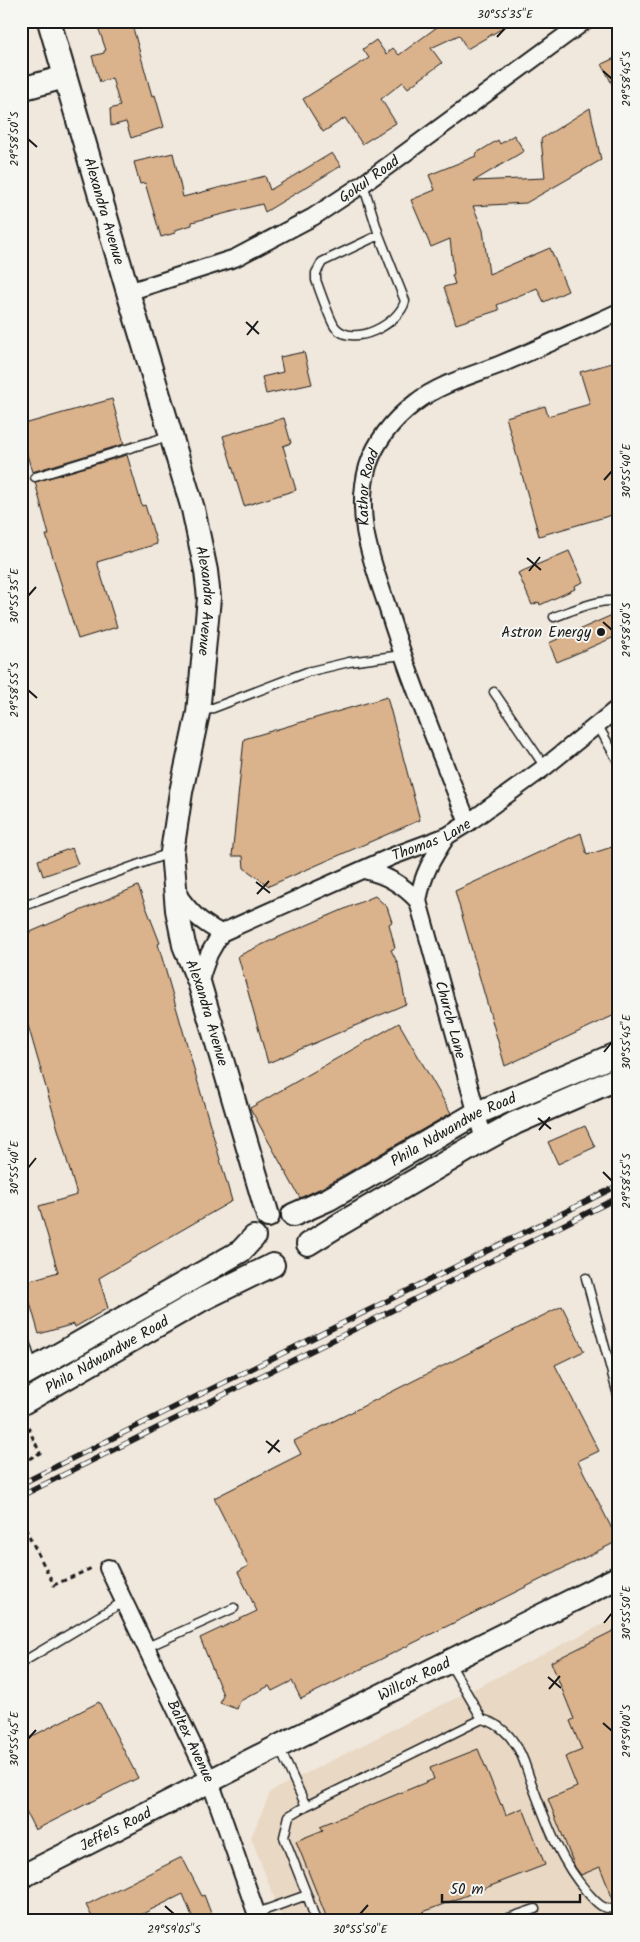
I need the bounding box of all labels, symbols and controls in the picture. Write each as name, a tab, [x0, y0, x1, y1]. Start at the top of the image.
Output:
text: 30°55'35"E	[477, 5, 534, 24]
text: 29°58'45"S	[617, 51, 636, 107]
text: 29°58'50"S	[5, 111, 24, 167]
street label: Gokul Road	[334, 150, 406, 210]
street label: Alexandra Avenue	[76, 155, 131, 268]
text: 30°55'40"E	[617, 442, 636, 499]
street label: Kathor Road	[352, 445, 387, 527]
street label: Alexandra Avenue	[188, 544, 220, 657]
text: 30°55'35"E	[5, 567, 24, 624]
text: 29°58'50"S	[617, 602, 636, 658]
place label: Astron Energy	[501, 621, 592, 645]
marker: Astron Energy	[595, 626, 607, 638]
text: 29°58'55"S	[5, 662, 24, 718]
street label: Thomas Lane	[389, 813, 476, 868]
street label: Alexandra Avenue	[178, 956, 234, 1070]
street label: Church Lane	[428, 978, 472, 1062]
text: 30°55'45"E	[617, 1013, 636, 1070]
street label: Phila Ndwandwe Road	[386, 1087, 521, 1174]
text: 30°55'40"E	[5, 1139, 24, 1196]
text: 29°58'55"S	[617, 1153, 636, 1209]
street label: Phila Ndwandwe Road	[41, 1310, 174, 1401]
text: 30°55'50"E	[617, 1585, 636, 1641]
street label: Willcox Road	[374, 1651, 455, 1708]
street label: Baltex Avenue	[160, 1696, 220, 1787]
text: 29°59'00"S	[617, 1704, 636, 1758]
text: 30°55'45"E	[5, 1710, 24, 1767]
street label: Jeffels Road	[76, 1801, 157, 1858]
scale bar	[442, 1872, 580, 1904]
text: 50 m	[450, 1878, 484, 1902]
text: 29°59'05"S	[147, 1920, 201, 1939]
text: 30°55'50"E	[333, 1920, 388, 1939]

